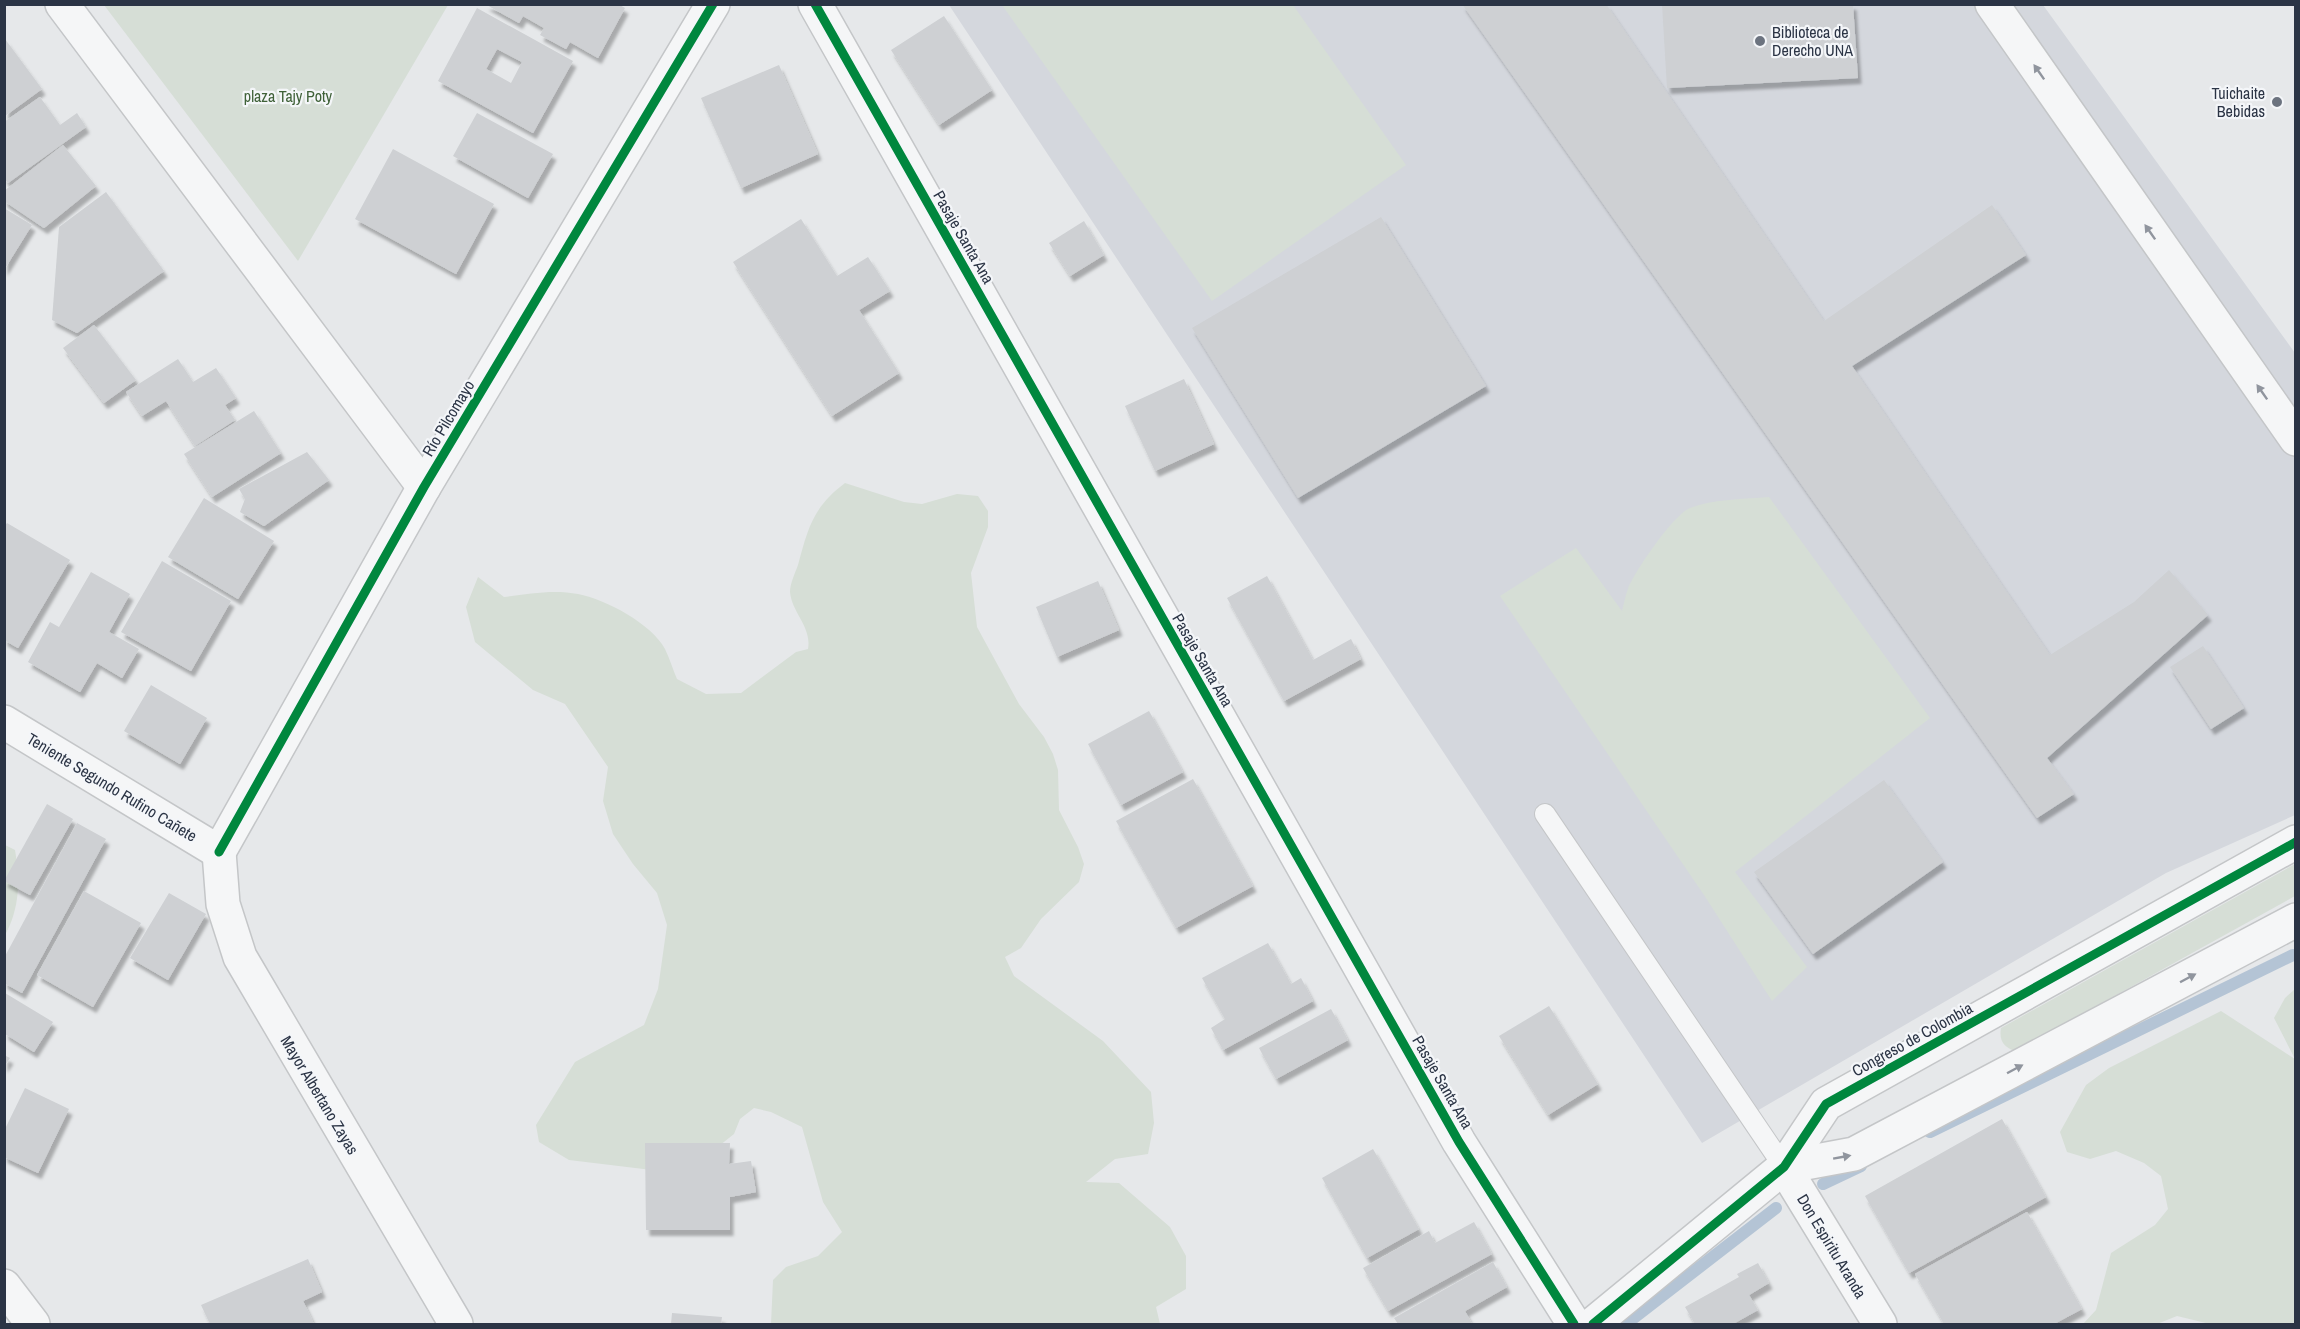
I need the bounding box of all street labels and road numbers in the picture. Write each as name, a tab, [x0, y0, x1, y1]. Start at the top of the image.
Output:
street label: Pasaje Santa Ana	[928, 186, 1000, 288]
street label: Río Pilcomayo	[417, 376, 479, 460]
street label: Pasaje Santa Ana	[1167, 609, 1239, 711]
street label: Teniente Segundo Rufino Cañete	[23, 727, 201, 847]
street label: Congreso de Colombia	[1848, 996, 1977, 1081]
street label: Pasaje Santa Ana	[1407, 1031, 1479, 1133]
street label: Mayor Albertano Zayas	[276, 1032, 364, 1158]
street label: Don Espiritu Aranda	[1792, 1190, 1872, 1303]

